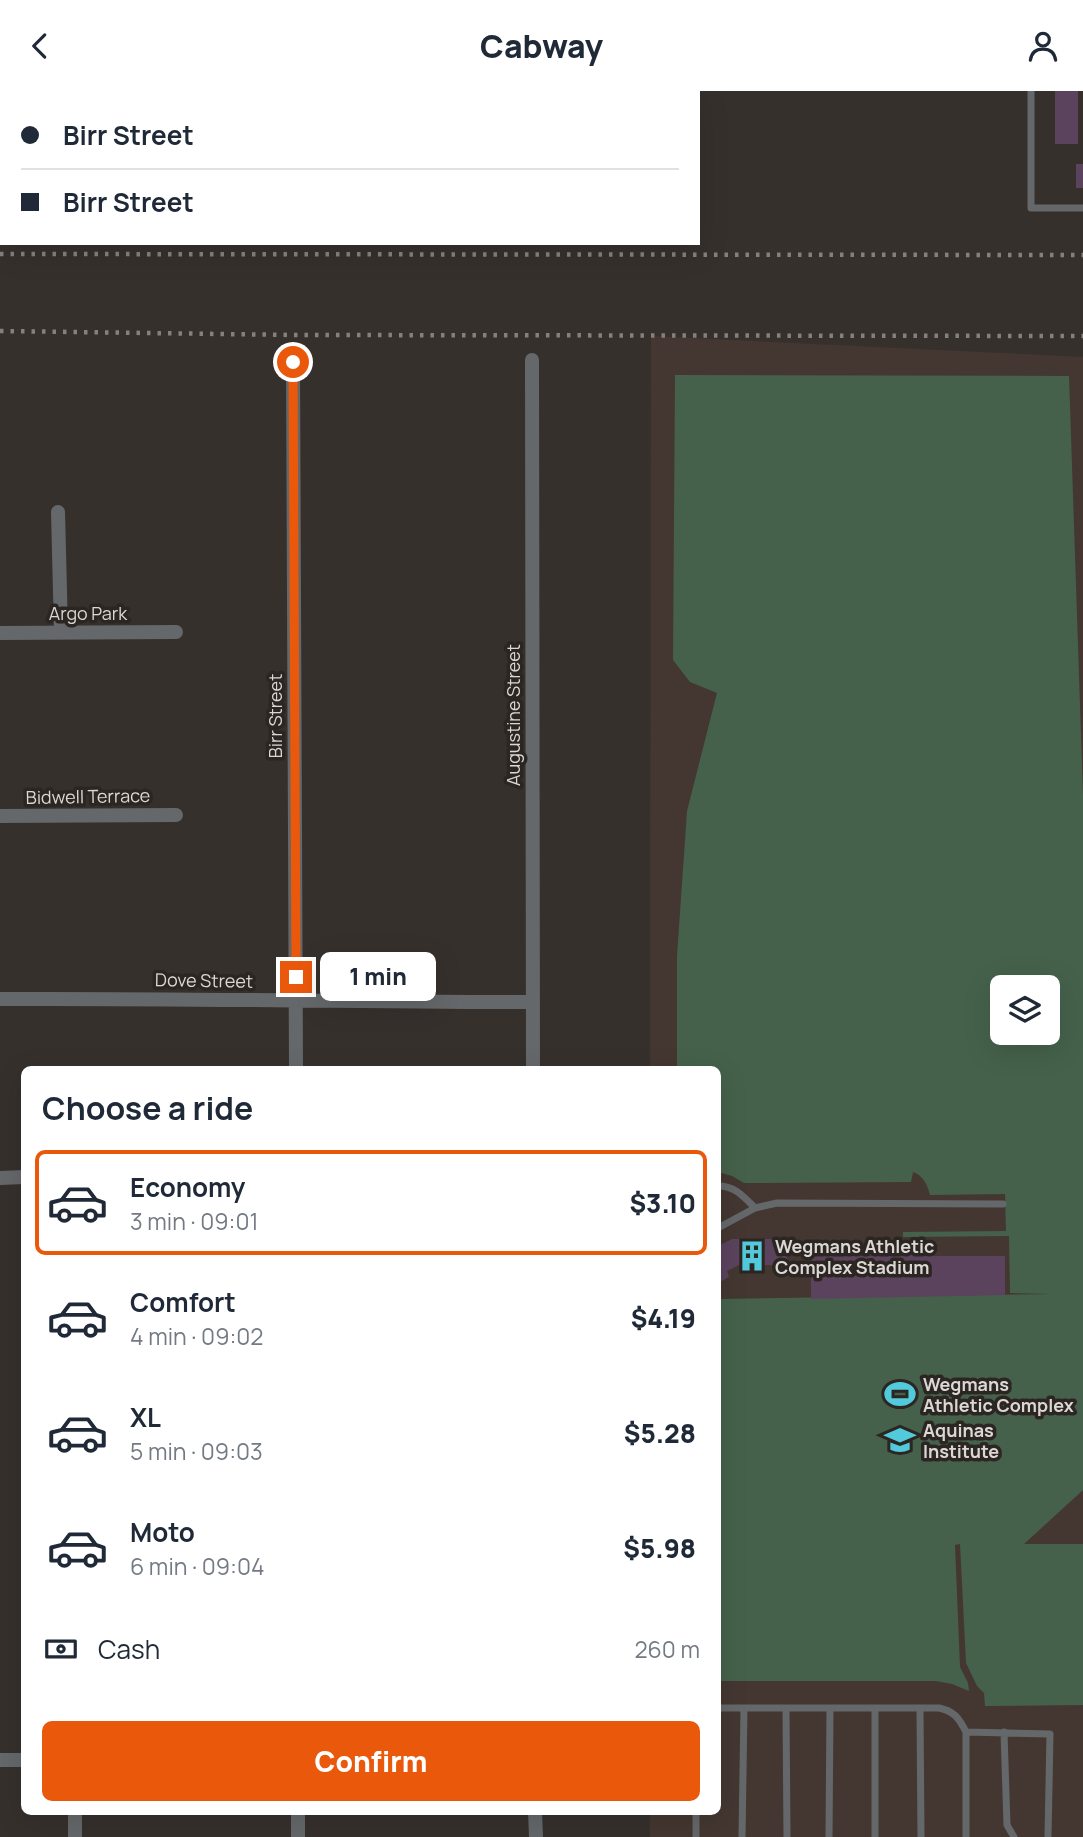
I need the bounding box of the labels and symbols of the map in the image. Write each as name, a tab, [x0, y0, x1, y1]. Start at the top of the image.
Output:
route start	[277, 346, 309, 378]
street label: Argo Park	[49, 601, 128, 625]
street label: Augustine Street	[501, 644, 525, 786]
street label: Birr Street	[263, 674, 287, 758]
street label: Bidwell Terrace	[26, 783, 150, 809]
callout: 1 min	[320, 953, 436, 1001]
route end	[280, 961, 312, 993]
street label: Dove Street	[155, 967, 253, 993]
place label: Wegmans Athletic Complex Stadium	[775, 1234, 934, 1279]
building icon: Wegmans Athletic Complex Stadium	[735, 1239, 769, 1273]
place label: Wegmans Athletic Complex	[923, 1372, 1074, 1417]
sports icon: Wegmans Athletic Complex	[883, 1377, 917, 1411]
place label: Aquinas Institute	[923, 1418, 999, 1463]
school or university icon: Aquinas Institute	[883, 1423, 917, 1457]

